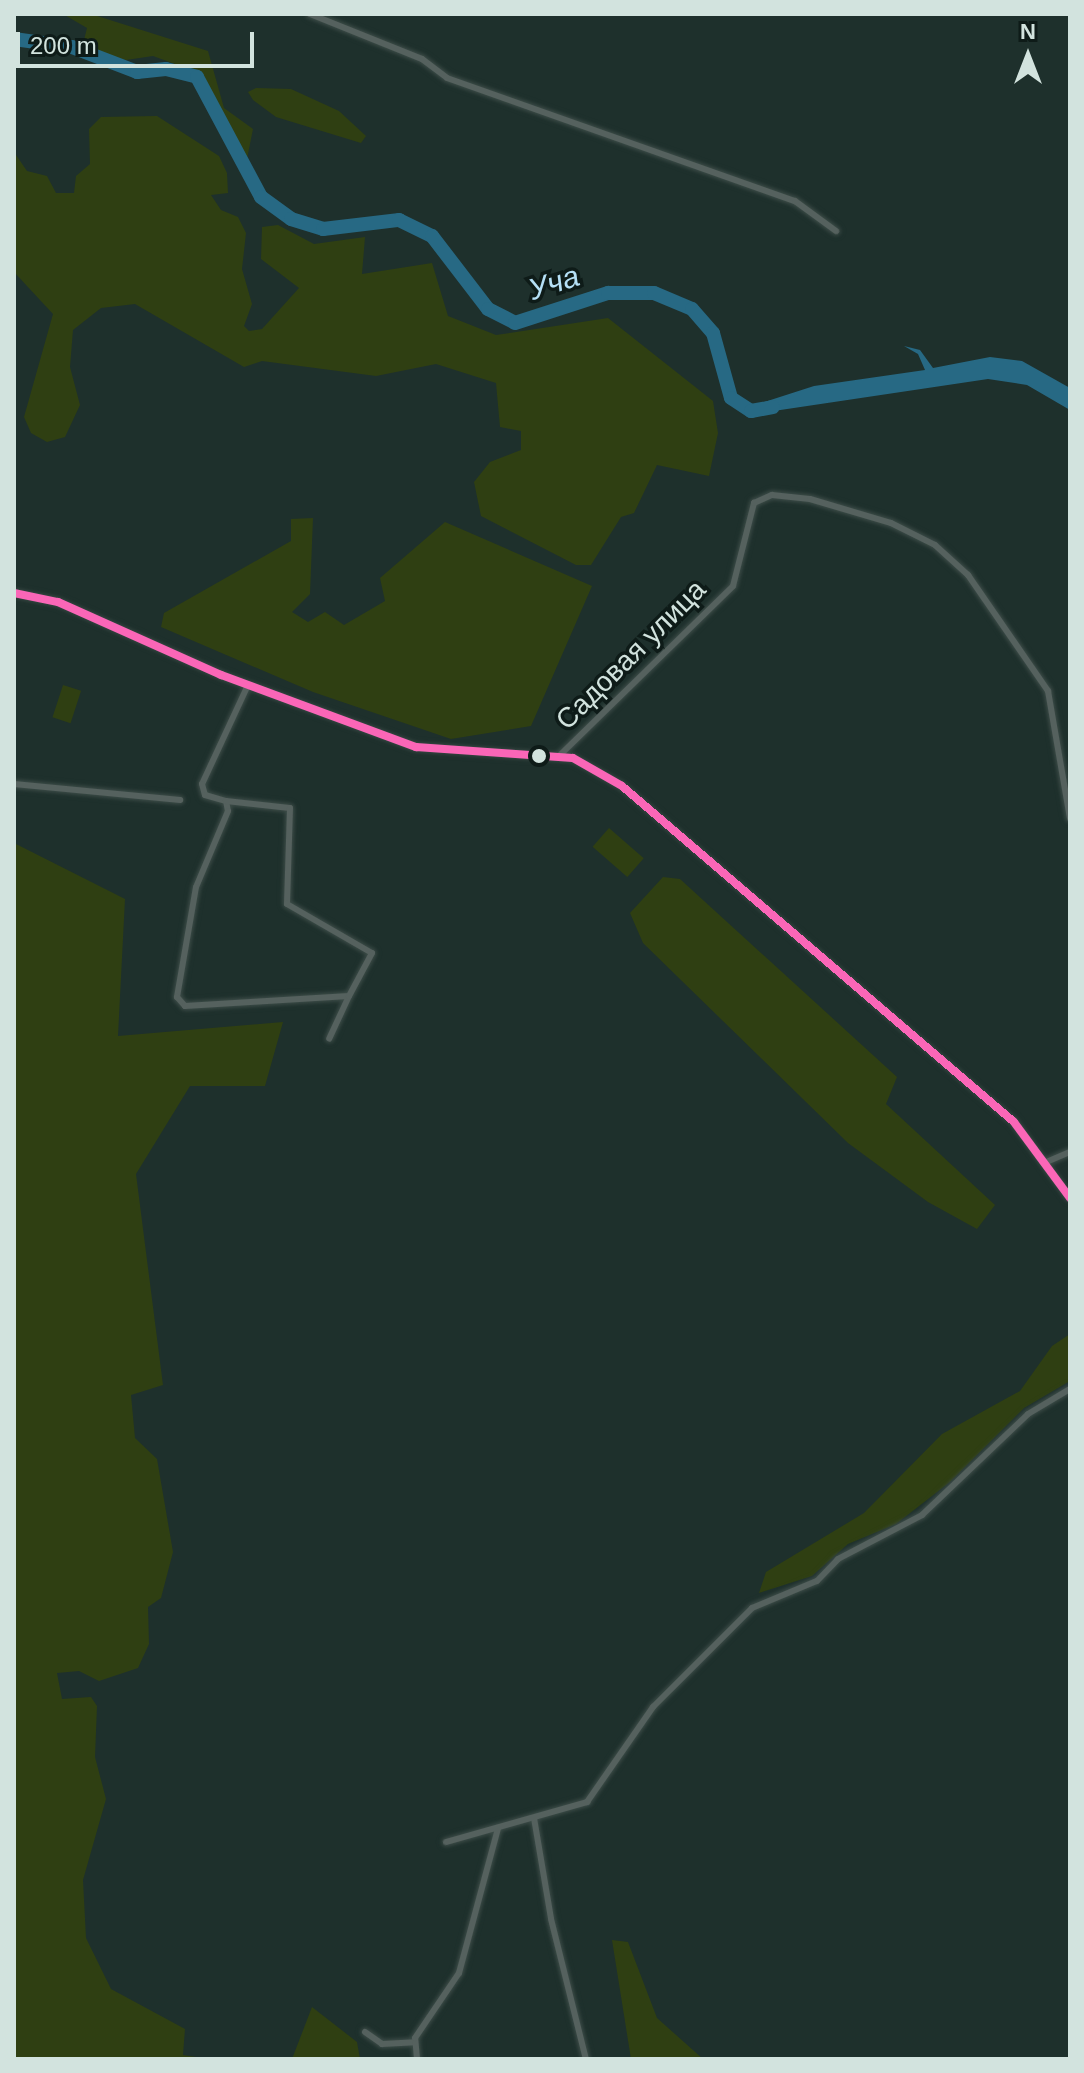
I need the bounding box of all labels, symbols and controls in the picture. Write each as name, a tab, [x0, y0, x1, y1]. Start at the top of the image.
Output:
scale bar	[20, 16, 258, 66]
north arrow	[988, 16, 1068, 96]
text: N	[1020, 19, 1036, 44]
text: 200 m	[30, 32, 97, 59]
water label: Уча	[524, 258, 584, 308]
street label: Садовая улица	[549, 573, 713, 737]
unlabelled marker	[531, 748, 547, 764]

